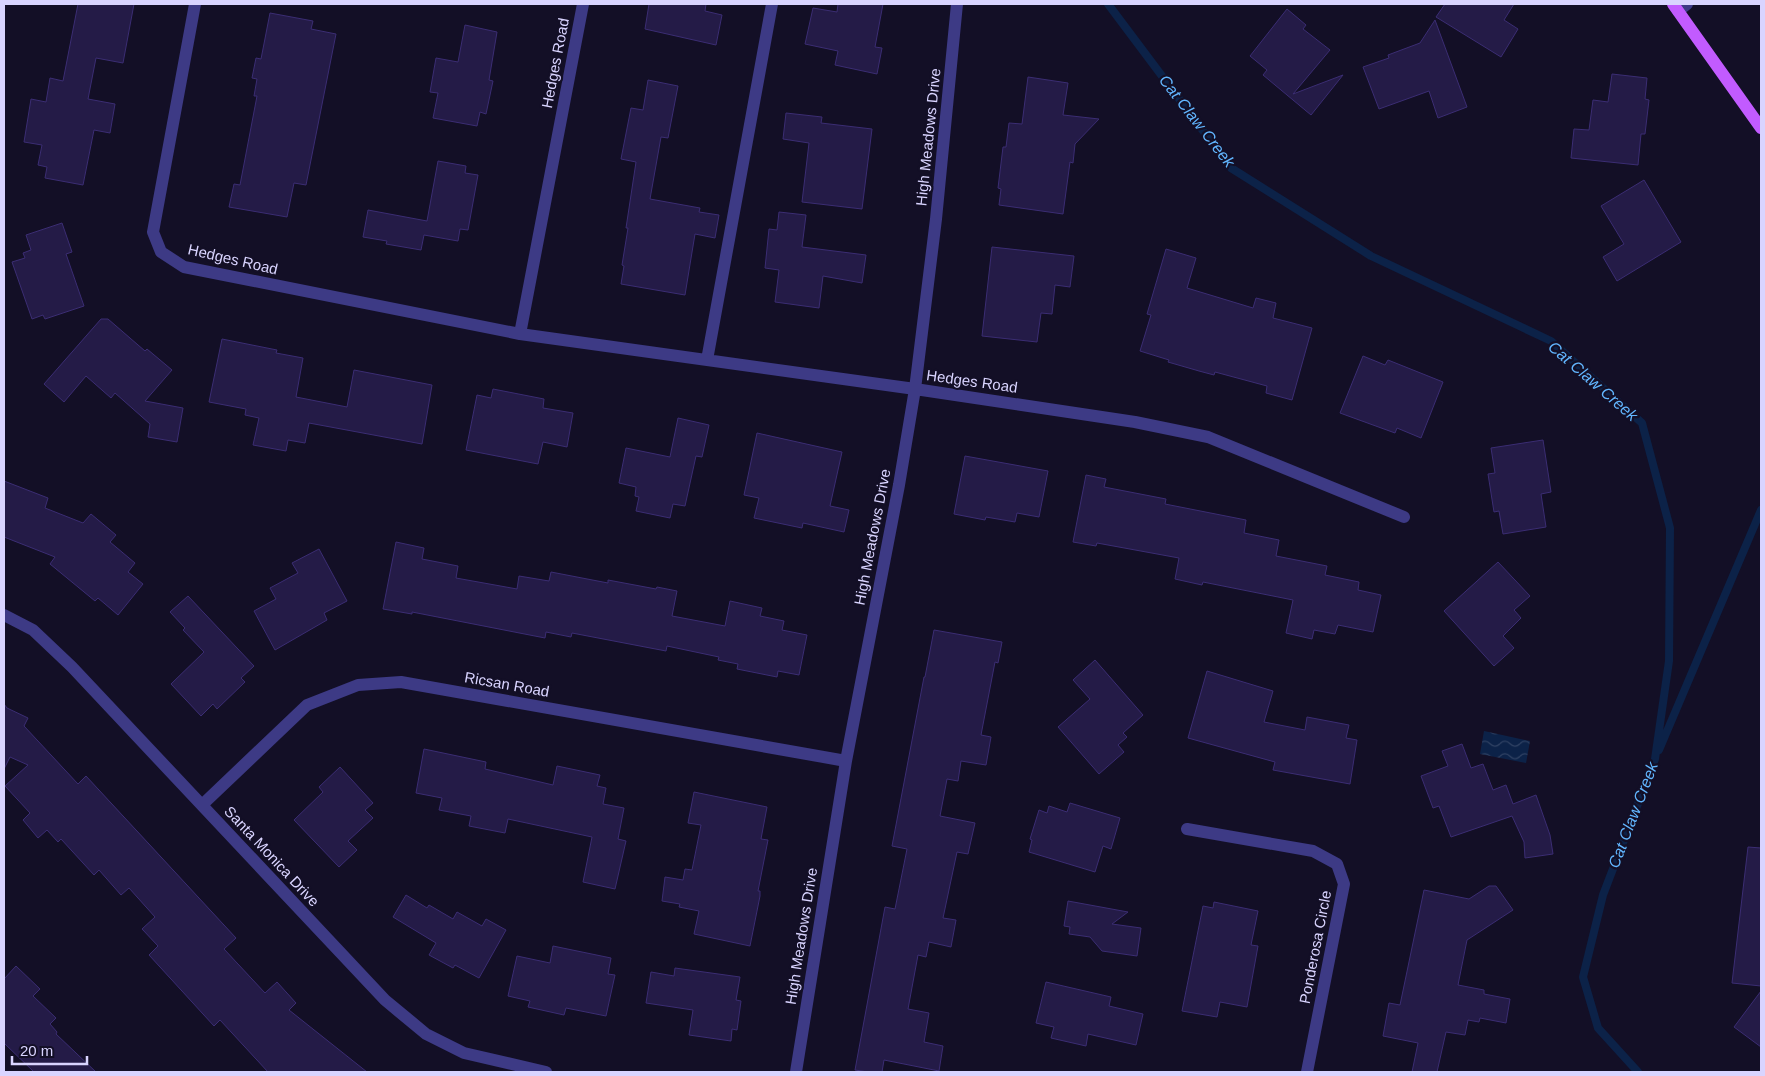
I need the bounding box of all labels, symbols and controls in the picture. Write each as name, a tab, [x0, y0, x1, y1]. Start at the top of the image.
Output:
street label: Hedges Road	[538, 16, 572, 110]
street label: High Meadows Drive	[912, 67, 944, 207]
water label: Cat Claw Creek	[1156, 72, 1239, 171]
street label: Hedges Road	[186, 240, 280, 278]
water label: Cat Claw Creek	[1545, 338, 1642, 425]
street label: Hedges Road	[925, 366, 1019, 396]
street label: High Meadows Drive	[850, 467, 894, 607]
street label: Ricsan Road	[463, 668, 551, 700]
water label: Cat Claw Creek	[1605, 759, 1661, 870]
street label: Santa Monica Drive	[221, 802, 323, 910]
street label: High Meadows Drive	[782, 866, 820, 1006]
street label: Ponderosa Circle	[1296, 889, 1334, 1005]
scale bar	[12, 1034, 88, 1066]
text: 20 m	[20, 1042, 53, 1059]

